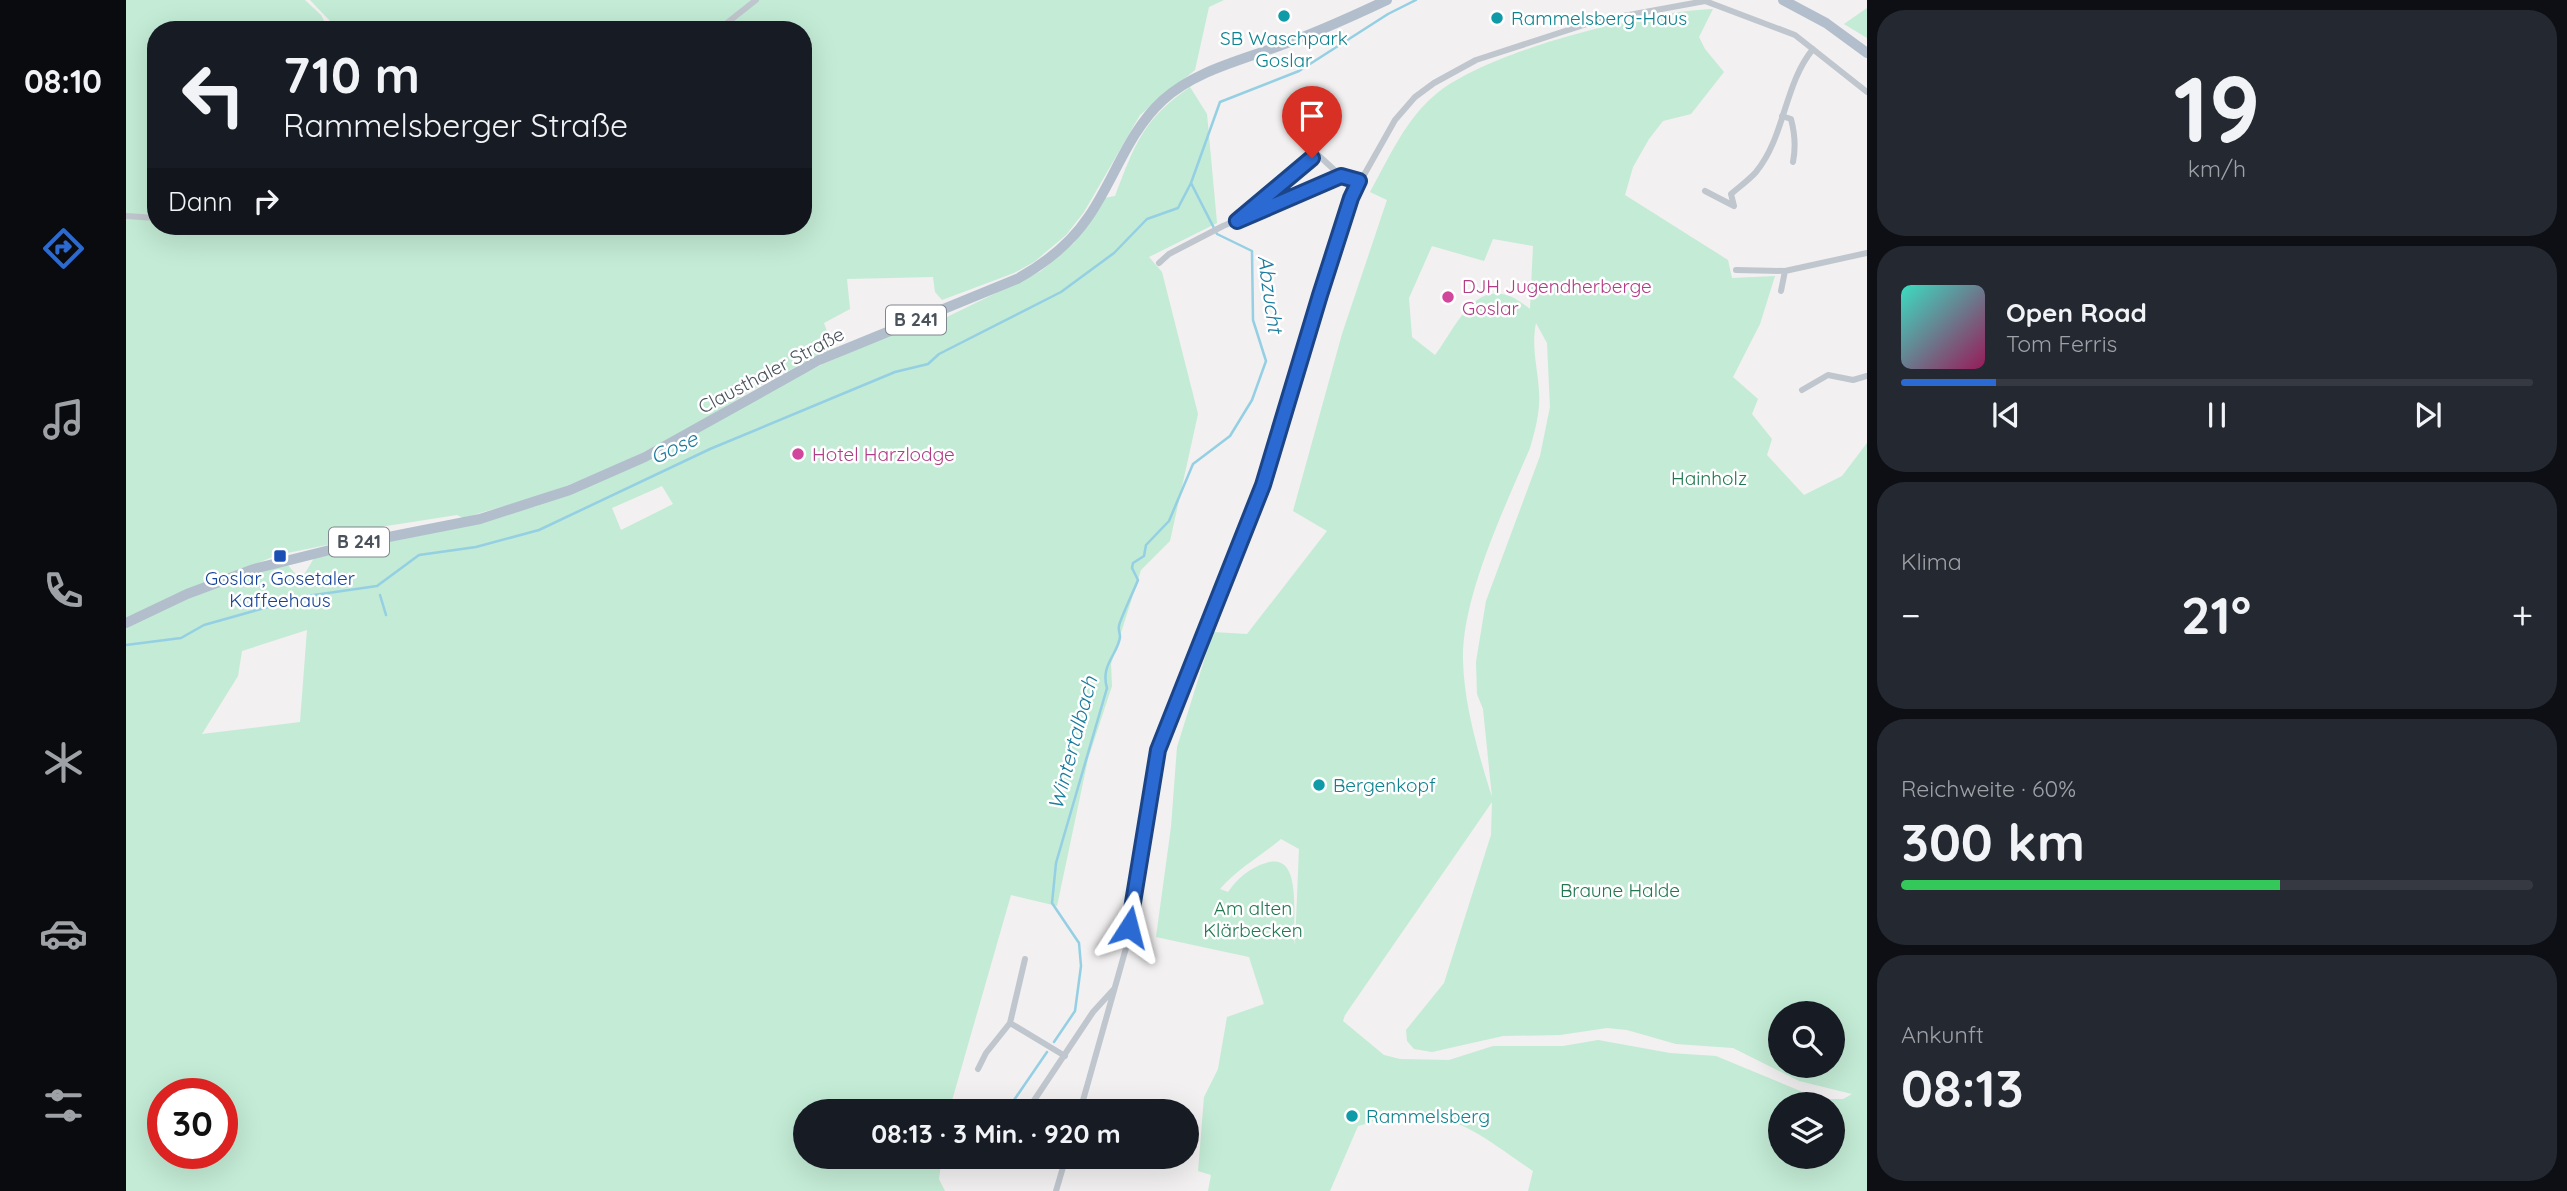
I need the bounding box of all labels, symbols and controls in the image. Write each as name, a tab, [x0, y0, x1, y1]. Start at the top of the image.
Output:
place label: Rammelsberg-Haus	[1511, 6, 1687, 30]
marker: SB Waschpark Goslar	[1276, 8, 1292, 24]
marker: Rammelsberg-Haus	[1489, 10, 1505, 26]
place label: SB Waschpark Goslar	[1220, 26, 1348, 72]
text: 710 m	[283, 44, 420, 105]
icon: left	[168, 49, 259, 140]
text: 19	[2173, 51, 2261, 165]
text: 08:10	[24, 61, 102, 101]
pin	[1282, 86, 1342, 158]
icon: arrive	[1293, 97, 1331, 135]
text: Rammelsberger Straße	[283, 105, 628, 145]
text: km/h	[2188, 154, 2246, 183]
icon: right	[247, 182, 285, 220]
text: Dann	[168, 185, 233, 218]
icon: directions	[39, 224, 88, 273]
water label: Abzucht	[1253, 253, 1290, 337]
place label: DJH Jugendherberge Goslar	[1462, 274, 1652, 320]
marker: DJH Jugendherberge Goslar	[1440, 289, 1456, 305]
text: Open Road	[2006, 296, 2147, 329]
road number: B 241	[886, 306, 946, 334]
street label: Clausthaler Straße	[694, 321, 848, 419]
text: Tom Ferris	[2006, 329, 2117, 358]
icon: music	[39, 395, 88, 444]
icon: previous	[1987, 396, 2025, 434]
icon: pause	[2198, 396, 2236, 434]
icon: next	[2409, 396, 2447, 434]
water label: Gose	[646, 424, 702, 469]
place label: Hotel Harzlodge	[812, 442, 955, 466]
marker: Hotel Harzlodge	[790, 446, 806, 462]
park label: Hainholz	[1671, 466, 1747, 490]
road number: B 241	[329, 528, 389, 556]
text: Klima	[1901, 547, 1962, 576]
marker: Goslar, Gosetaler Kaffeehaus	[272, 548, 288, 564]
icon: phone	[39, 566, 88, 615]
place label: Goslar, Gosetaler Kaffeehaus	[205, 566, 356, 612]
text: 21°	[2181, 582, 2251, 647]
text: −	[1901, 591, 1921, 639]
text: +	[2512, 591, 2533, 639]
water label: Wintertalbach	[1042, 672, 1103, 812]
icon: climate	[39, 738, 88, 787]
place label: Bergenkopf	[1333, 773, 1436, 797]
text: Reichweite · 60%	[1901, 774, 2076, 803]
marker: Bergenkopf	[1311, 777, 1327, 793]
text: 300 km	[1901, 809, 2085, 874]
park label: Braune Halde	[1560, 878, 1680, 902]
position arrow	[1092, 890, 1166, 964]
park label: Am alten Klärbecken	[1203, 896, 1303, 942]
icon: car	[39, 909, 88, 958]
map controls	[1768, 1001, 1845, 1169]
button: search	[1768, 1001, 1845, 1078]
text: Ankunft	[1901, 1020, 1984, 1049]
text: 08:13	[1901, 1055, 2024, 1120]
speed limit sign: 30	[147, 1078, 238, 1169]
icon: filters	[39, 1081, 88, 1130]
button: layers	[1768, 1092, 1845, 1169]
place label: Rammelsberg	[1366, 1104, 1490, 1128]
marker: Rammelsberg	[1344, 1108, 1360, 1124]
text: 08:13 · 3 Min. · 920 m	[871, 1117, 1121, 1150]

